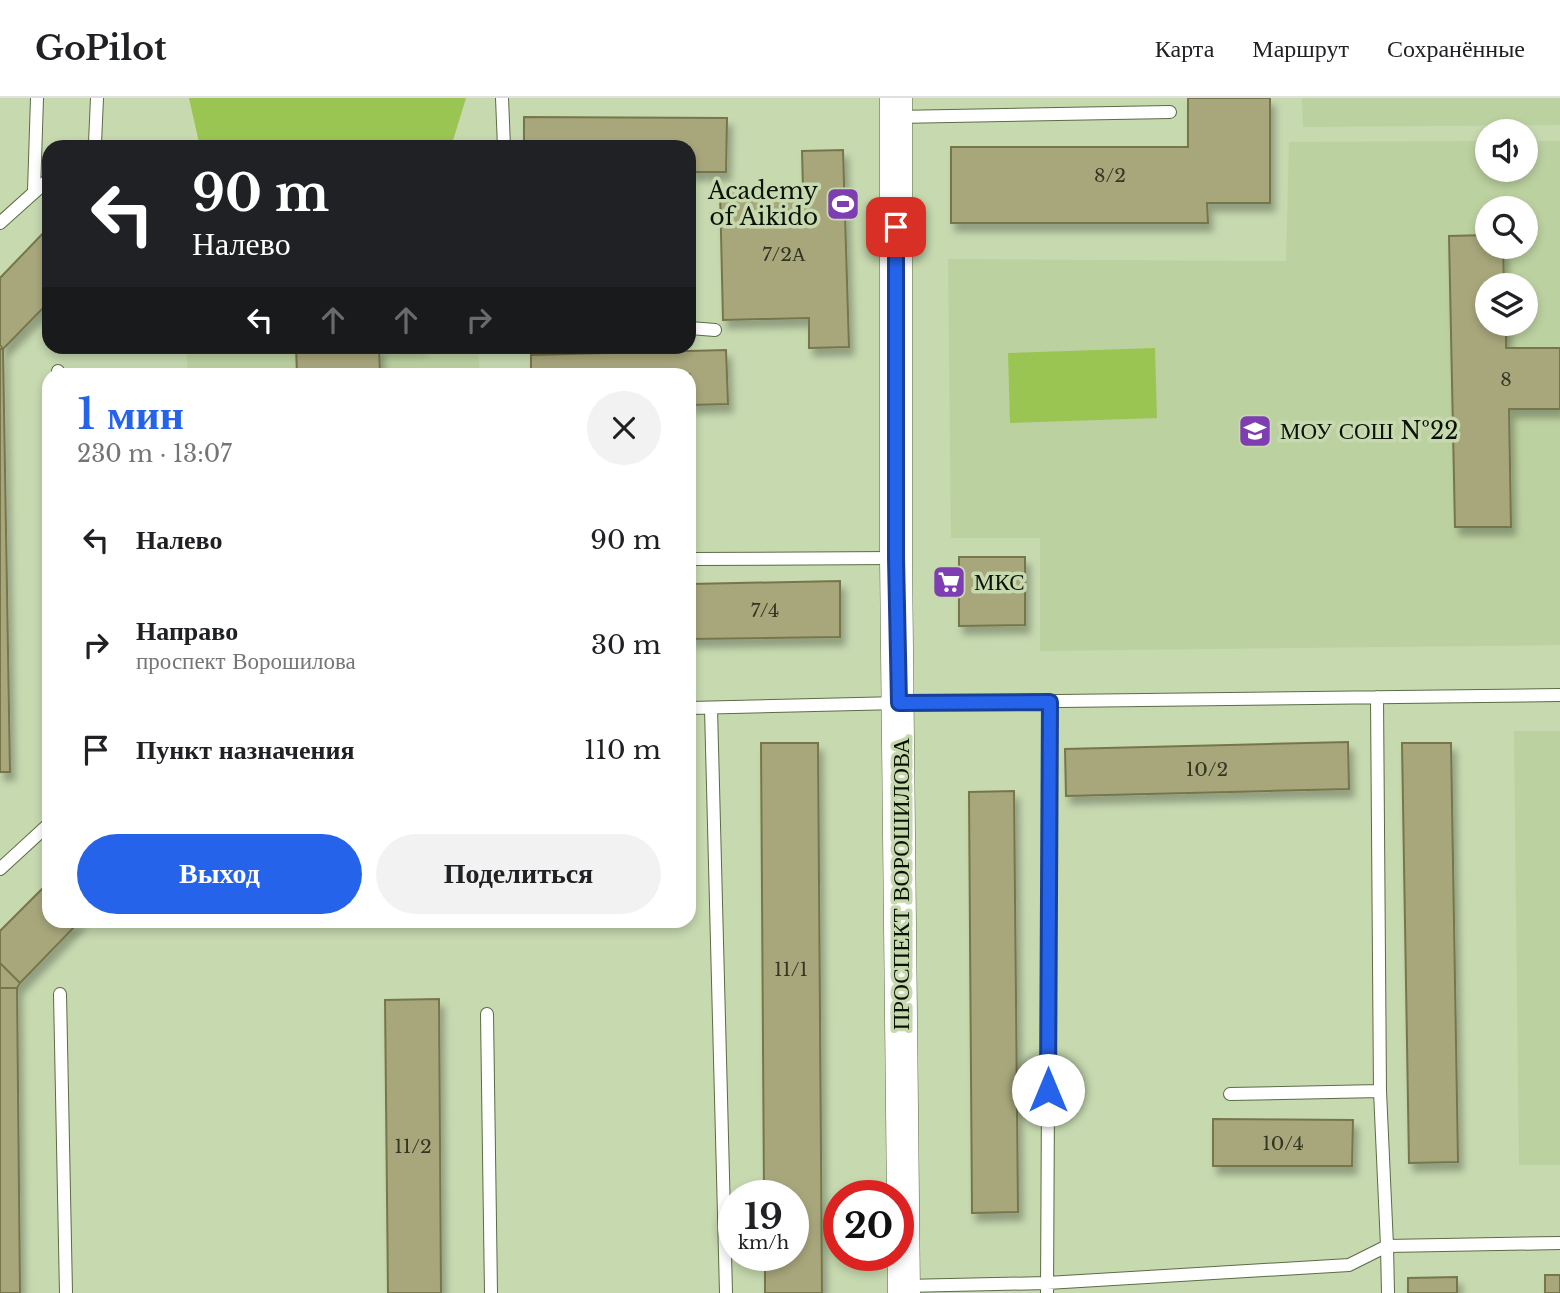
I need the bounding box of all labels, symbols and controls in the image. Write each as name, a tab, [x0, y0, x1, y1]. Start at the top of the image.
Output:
text: GoPilot	[35, 28, 167, 69]
text: Карта	[1155, 34, 1214, 63]
text: Маршрут	[1252, 34, 1349, 63]
text: Сохранённые	[1387, 34, 1525, 63]
map controls	[1475, 119, 1538, 336]
button: sound	[1475, 119, 1538, 182]
text: 90 m	[192, 163, 329, 224]
house number: 8/2	[1094, 164, 1126, 187]
icon: left	[77, 168, 168, 259]
place label: Academy of Aikido	[707, 177, 818, 231]
sports icon: Academy of Aikido	[824, 185, 862, 223]
button: search	[1475, 196, 1538, 259]
pin	[866, 197, 926, 257]
icon: arrive	[877, 208, 915, 246]
text: Налево	[192, 224, 291, 264]
house number: 7/2А	[762, 243, 806, 266]
button: layers	[1475, 273, 1538, 336]
icon: left	[241, 301, 279, 339]
icon: ahead	[314, 301, 352, 339]
icon: ahead	[387, 301, 425, 339]
icon: right	[460, 301, 498, 339]
house number: 8	[1500, 368, 1512, 391]
text: 1 мин	[77, 388, 184, 440]
button: close	[587, 391, 661, 465]
school or university icon: МОУ СОШ №22	[1236, 412, 1274, 450]
place label: МОУ СОШ №22	[1280, 417, 1458, 445]
text: 230 m · 13:07	[77, 440, 232, 468]
icon: left	[77, 521, 115, 559]
text: Налево	[136, 524, 222, 556]
text: 90 m	[590, 524, 661, 556]
supermarket icon: МКС	[930, 563, 968, 601]
place label: МКС	[974, 568, 1025, 596]
house number: 7/4	[751, 599, 779, 622]
text: Направо	[136, 615, 238, 647]
icon: right	[77, 626, 115, 664]
text: 30 m	[591, 629, 661, 661]
text: проспект Ворошилова	[136, 647, 356, 675]
icon: arrive	[77, 731, 115, 769]
text: Пункт назначения	[136, 734, 354, 766]
text: 110 m	[584, 734, 661, 766]
street label: ПРОСПЕКТ ВОРОШИЛОВА	[887, 737, 915, 1030]
house number: 10/2	[1186, 758, 1228, 781]
button: Выход	[77, 834, 362, 914]
button: Поделиться	[376, 834, 661, 914]
house number: 11/1	[774, 958, 808, 981]
position arrow	[1011, 1053, 1085, 1127]
house number: 10/4	[1262, 1132, 1304, 1155]
house number: 11/2	[394, 1135, 432, 1158]
speed limit sign: 20	[823, 1180, 914, 1271]
text: 19	[744, 1195, 783, 1238]
text: km/h	[738, 1232, 789, 1254]

